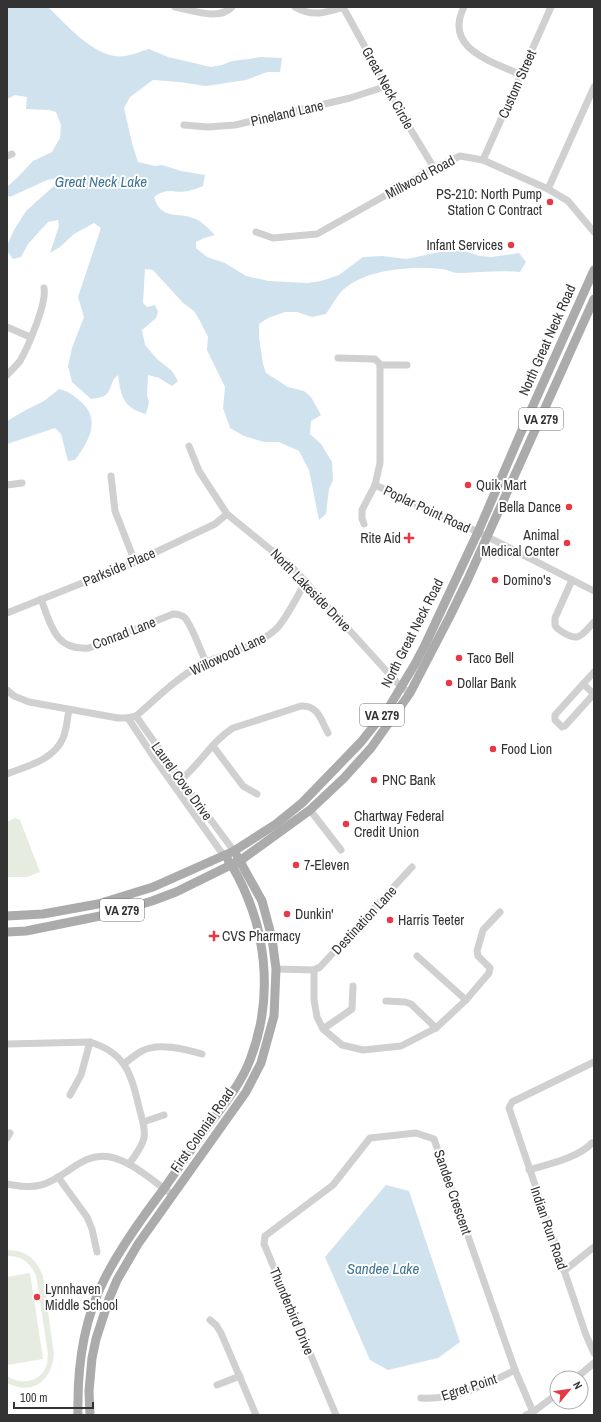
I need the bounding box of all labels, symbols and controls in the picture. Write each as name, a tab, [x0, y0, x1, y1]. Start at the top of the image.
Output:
street label: Great Neck Circle	[358, 44, 418, 132]
street label: Custom Street	[494, 47, 540, 121]
street label: Pineland Lane	[249, 96, 325, 130]
street label: Millwood Road	[382, 151, 458, 203]
water label: Great Neck Lake	[55, 171, 147, 192]
place label: PS-210: North Pump Station C Contract	[436, 185, 542, 219]
marker: PS-210: North Pump Station C Contract	[545, 197, 555, 207]
place label: Infant Services	[426, 236, 503, 254]
marker: Infant Services	[506, 240, 516, 250]
street label: North Great Neck Road	[514, 282, 580, 398]
road number: VA 279	[519, 408, 563, 430]
place label: Quik Mart	[476, 476, 526, 494]
marker: Quik Mart	[463, 480, 473, 490]
street label: Poplar Point Road	[381, 481, 473, 537]
place label: Bella Dance	[499, 498, 561, 516]
marker: Bella Dance	[564, 502, 574, 512]
place label: Animal Medical Center	[481, 526, 559, 560]
place label: Rite Aid	[360, 529, 401, 547]
marker: Rite Aid	[404, 533, 414, 543]
marker: Animal Medical Center	[562, 538, 572, 548]
street label: Parkside Place	[80, 544, 158, 590]
street label: North Lakeside Drive	[267, 545, 355, 635]
place label: Domino's	[503, 571, 551, 589]
street label: North Great Neck Road	[377, 575, 447, 691]
marker: Domino's	[490, 575, 500, 585]
street label: Conrad Lane	[90, 613, 158, 653]
street label: Willowood Lane	[187, 629, 269, 679]
place label: Taco Bell	[467, 649, 514, 667]
marker: Taco Bell	[454, 653, 464, 663]
place label: Dollar Bank	[457, 674, 517, 692]
marker: Dollar Bank	[444, 678, 454, 688]
road number: VA 279	[360, 704, 404, 726]
street label: Laurel Cove Drive	[148, 738, 216, 824]
place label: Food Lion	[501, 740, 552, 758]
marker: Food Lion	[488, 744, 498, 754]
place label: PNC Bank	[382, 771, 436, 789]
marker: PNC Bank	[369, 775, 379, 785]
place label: Chartway Federal Credit Union	[354, 807, 444, 841]
marker: Chartway Federal Credit Union	[341, 819, 351, 829]
place label: 7-Eleven	[304, 856, 349, 874]
marker: 7-Eleven	[291, 860, 301, 870]
street label: Destination Lane	[328, 882, 400, 958]
road number: VA 279	[100, 899, 144, 921]
place label: Dunkin'	[295, 905, 334, 923]
marker: Dunkin'	[282, 909, 292, 919]
place label: Harris Teeter	[398, 911, 464, 929]
marker: Harris Teeter	[385, 915, 395, 925]
place label: CVS Pharmacy	[222, 927, 301, 945]
marker: CVS Pharmacy	[209, 931, 219, 941]
street label: First Colonial Road	[166, 1084, 238, 1176]
street label: Sandee Crescent	[430, 1147, 476, 1237]
street label: Indian Run Road	[526, 1184, 572, 1272]
water label: Sandee Lake	[347, 1258, 419, 1279]
street label: Thunderbird Drive	[266, 1265, 318, 1357]
place label: Lynnhaven Middle School	[45, 1280, 118, 1314]
marker: Lynnhaven Middle School	[32, 1292, 42, 1302]
street label: Egret Point	[439, 1370, 499, 1404]
north arrow	[549, 1370, 589, 1410]
text: N	[570, 1379, 585, 1391]
scale bar	[14, 1384, 93, 1410]
text: 100 m	[20, 1390, 47, 1406]

